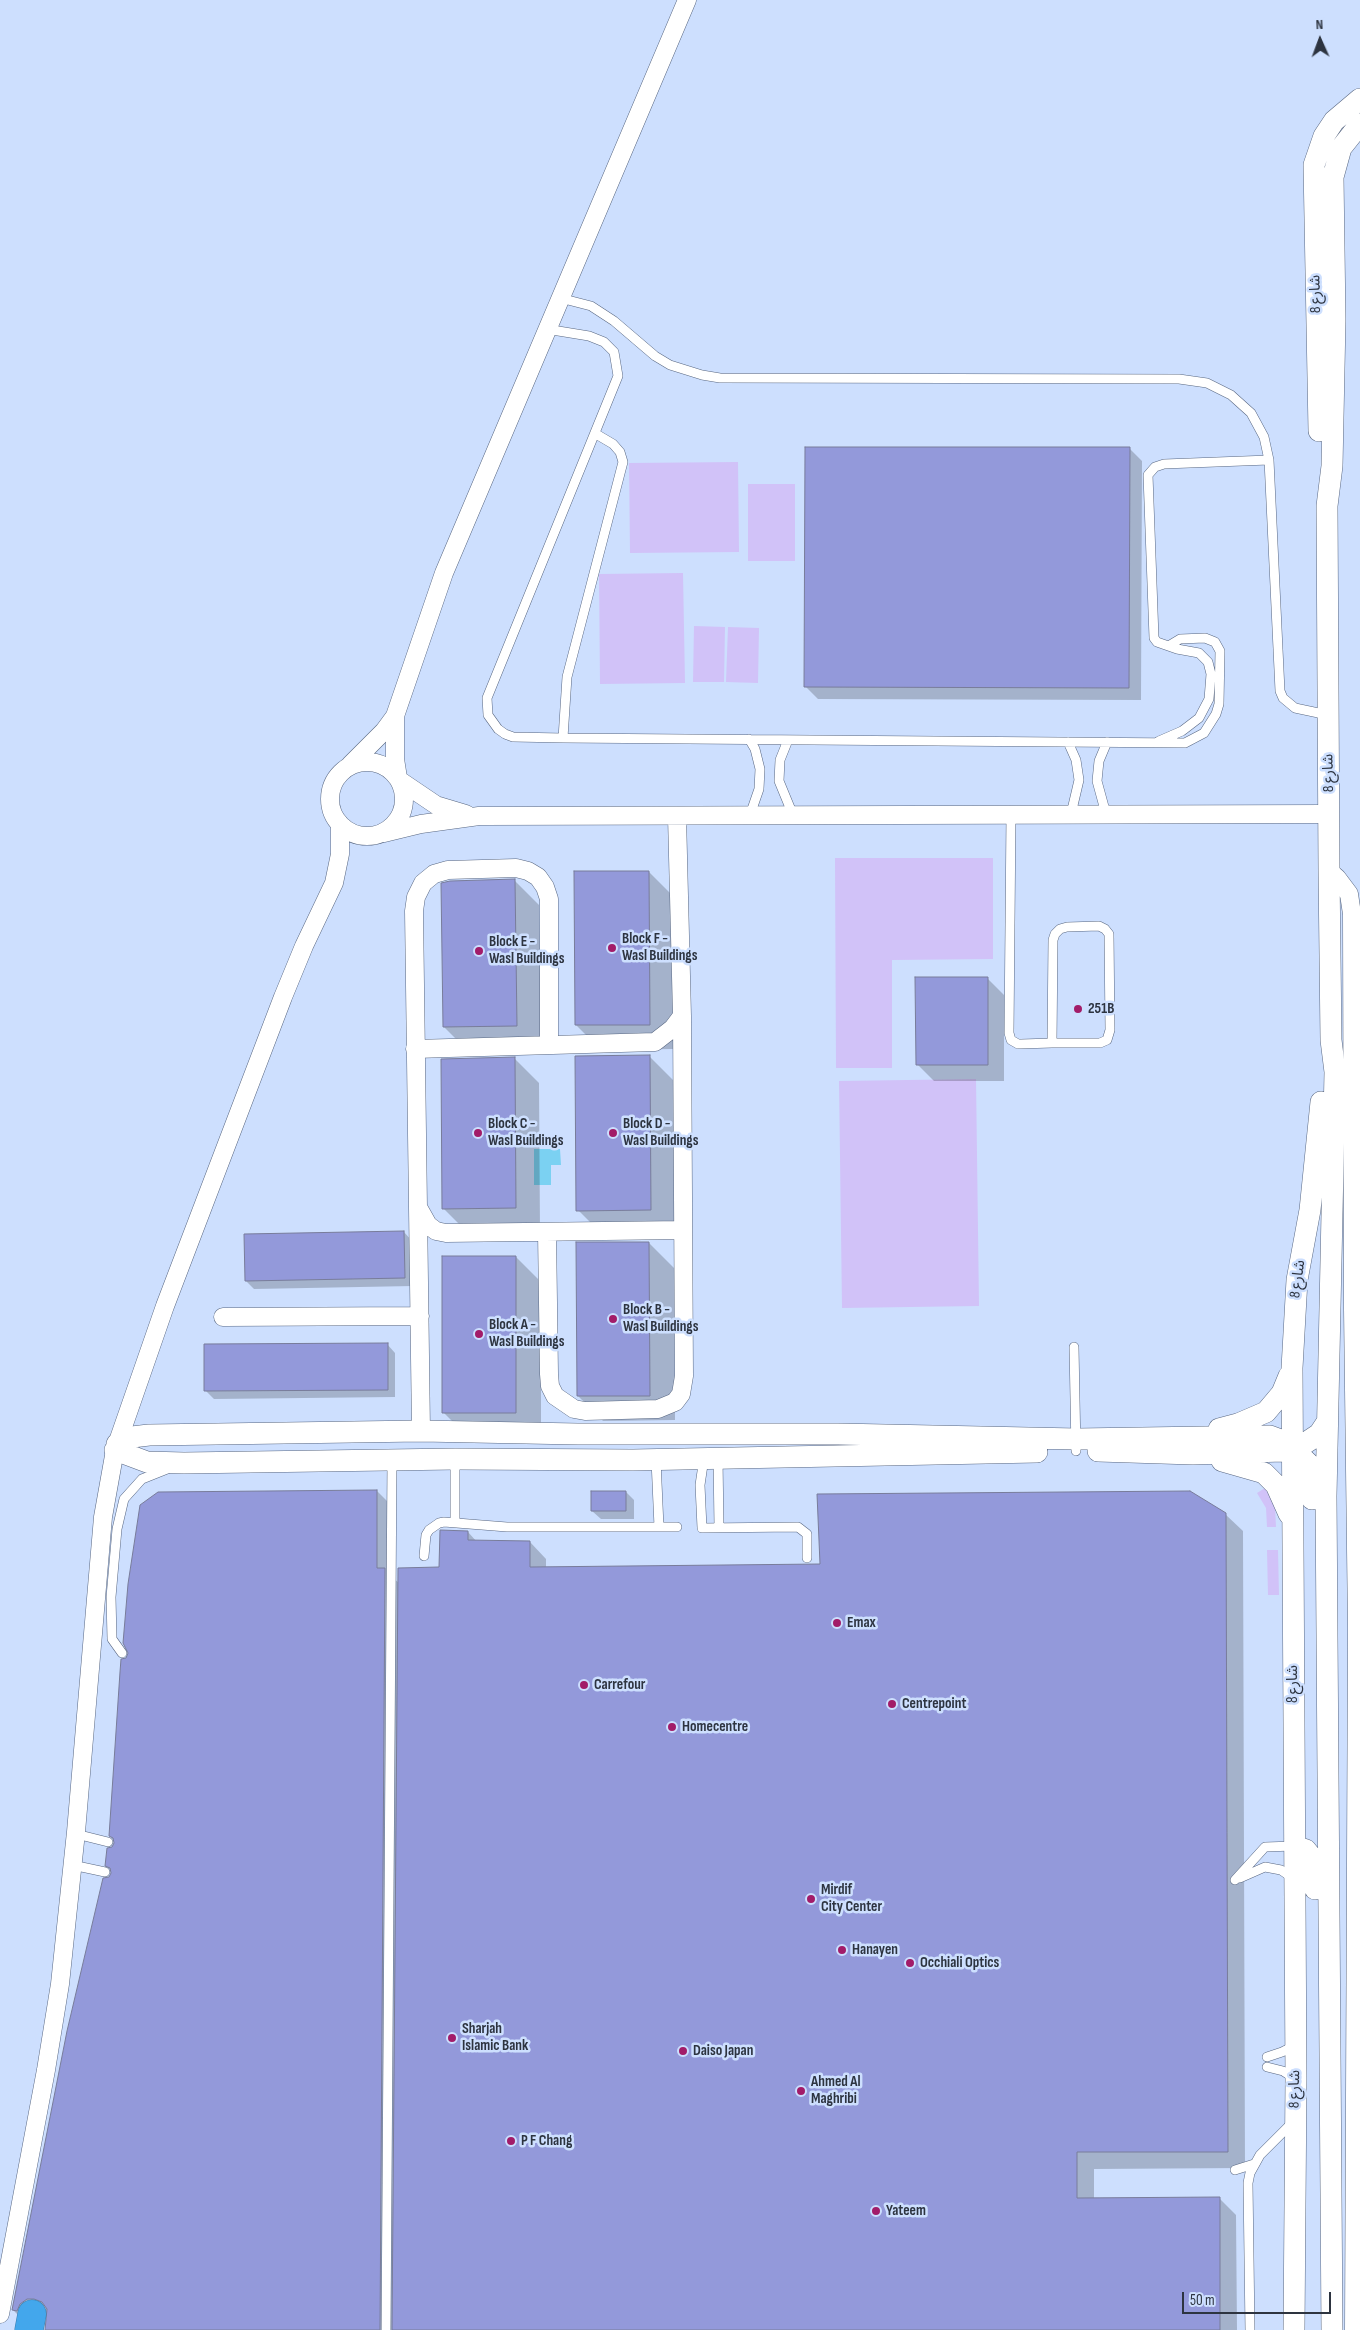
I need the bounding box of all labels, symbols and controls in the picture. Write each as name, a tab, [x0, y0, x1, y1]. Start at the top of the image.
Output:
north arrow	[1295, 15, 1345, 65]
text: N	[1315, 16, 1323, 33]
street label: شارع 8	[1307, 275, 1325, 313]
street label: شارع 8	[1320, 754, 1338, 792]
place label: Block F - Wasl Buildings	[622, 930, 697, 965]
place label: Block E - Wasl Buildings	[489, 933, 564, 968]
marker: Block F - Wasl Buildings	[606, 942, 618, 954]
marker: Block E - Wasl Buildings	[473, 945, 485, 957]
place label: 251B	[1088, 1000, 1114, 1018]
marker: 251B	[1072, 1003, 1084, 1015]
place label: Block C - Wasl Buildings	[488, 1115, 563, 1150]
place label: Block D - Wasl Buildings	[623, 1115, 698, 1150]
marker: Block C - Wasl Buildings	[472, 1127, 484, 1139]
marker: Block D - Wasl Buildings	[607, 1127, 619, 1139]
street label: شارع 8	[1286, 1259, 1310, 1299]
place label: Block B - Wasl Buildings	[623, 1301, 698, 1336]
marker: Block B - Wasl Buildings	[607, 1313, 619, 1325]
place label: Block A - Wasl Buildings	[489, 1316, 564, 1351]
marker: Block A - Wasl Buildings	[473, 1328, 485, 1340]
place label: Emax	[847, 1614, 876, 1632]
marker: Emax	[831, 1617, 843, 1629]
street label: شارع 8	[1284, 1665, 1302, 1703]
place label: Carrefour	[594, 1676, 645, 1694]
marker: Carrefour	[578, 1679, 590, 1691]
place label: Centrepoint	[902, 1695, 966, 1713]
marker: Centrepoint	[886, 1698, 898, 1710]
place label: Homecentre	[682, 1718, 748, 1736]
marker: Homecentre	[666, 1721, 678, 1733]
place label: Mirdif City Center	[821, 1881, 882, 1916]
marker: Mirdif City Center	[805, 1893, 817, 1905]
place label: Hanayen	[852, 1941, 898, 1959]
marker: Hanayen	[836, 1944, 848, 1956]
place label: Occhiali Optics	[920, 1954, 999, 1972]
marker: Occhiali Optics	[904, 1957, 916, 1969]
place label: Sharjah Islamic Bank	[462, 2020, 528, 2055]
marker: Sharjah Islamic Bank	[446, 2032, 458, 2044]
place label: Daiso Japan	[693, 2042, 753, 2060]
marker: Daiso Japan	[677, 2045, 689, 2057]
street label: شارع 8	[1286, 2070, 1304, 2108]
place label: Ahmed Al Maghribi	[811, 2073, 860, 2108]
marker: Ahmed Al Maghribi	[795, 2085, 807, 2097]
place label: P F Chang	[521, 2132, 572, 2150]
marker: P F Chang	[505, 2135, 517, 2147]
place label: Yateem	[886, 2202, 926, 2220]
marker: Yateem	[870, 2205, 882, 2217]
scale bar	[1185, 2282, 1334, 2314]
text: 50 m	[1190, 2291, 1215, 2310]

